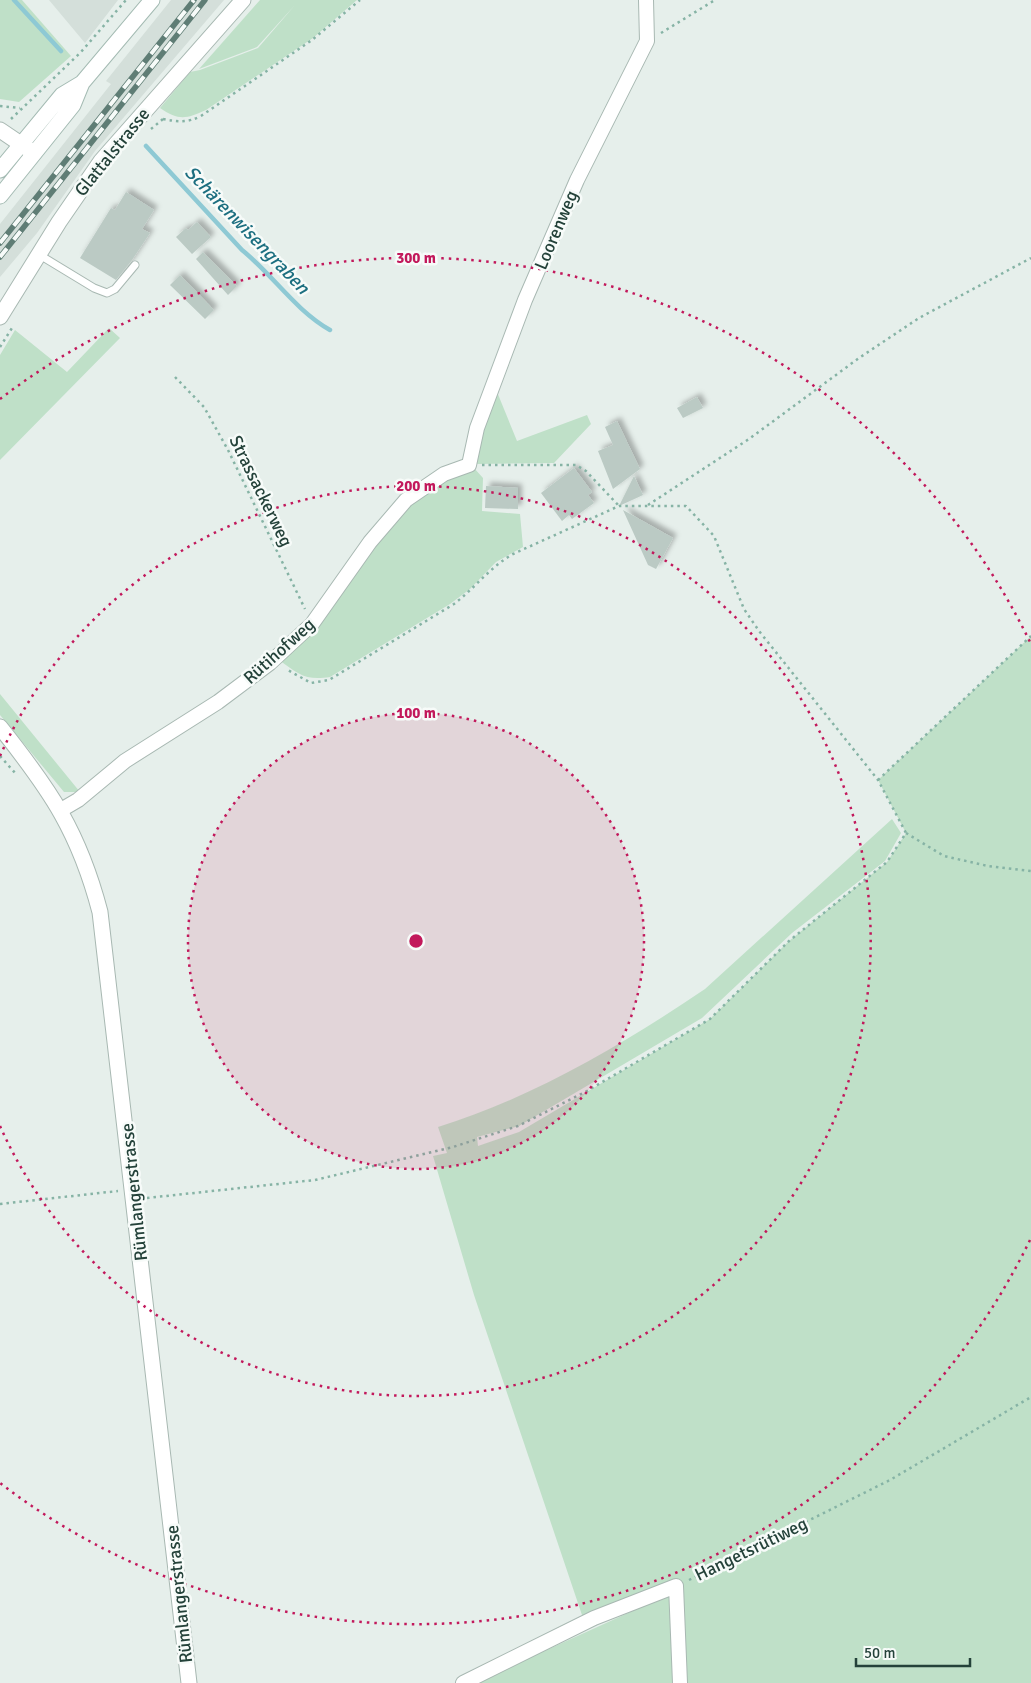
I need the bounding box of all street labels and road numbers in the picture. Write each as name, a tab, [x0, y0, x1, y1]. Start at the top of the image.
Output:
street label: Glattalstrasse	[70, 103, 154, 201]
street label: Loorenweg	[530, 187, 582, 273]
street label: Strassackerweg	[225, 432, 297, 550]
street label: Rütihofweg	[239, 613, 319, 689]
street label: Rümlangerstrasse	[116, 1122, 152, 1262]
street label: Hangetsrütiweg	[691, 1512, 811, 1586]
street label: Rümlangerstrasse	[161, 1524, 197, 1664]

